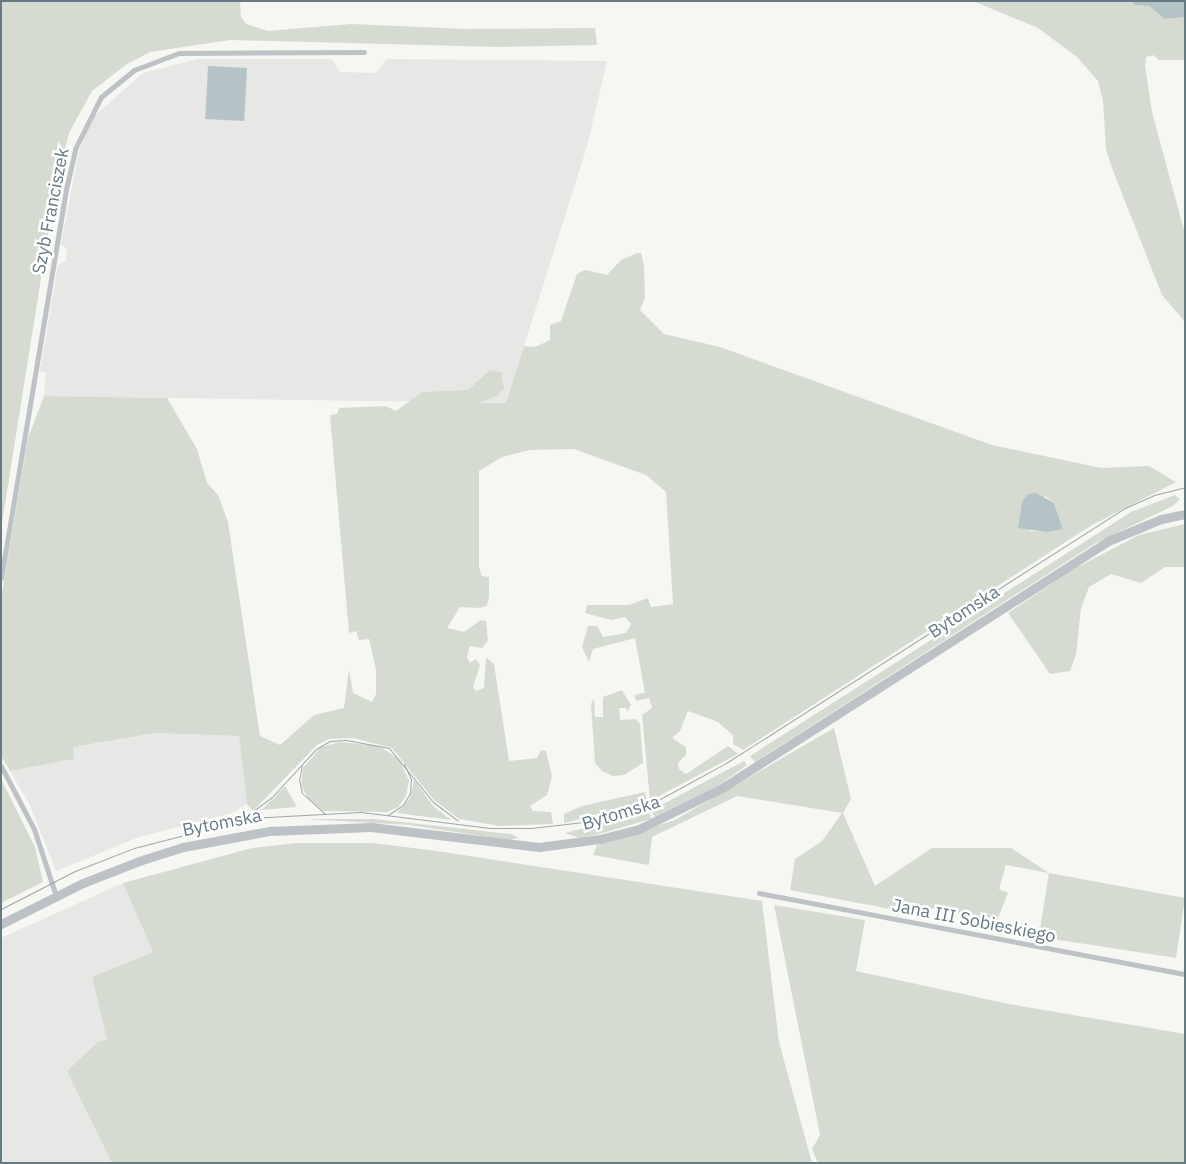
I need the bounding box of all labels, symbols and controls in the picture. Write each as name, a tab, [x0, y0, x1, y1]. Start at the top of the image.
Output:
street label: Szyb Franciszek	[28, 146, 74, 276]
street label: Bytomska	[924, 581, 1004, 643]
street label: Bytomska	[579, 791, 663, 835]
street label: Bytomska	[180, 805, 264, 841]
street label: Jana III Sobieskiego	[890, 895, 1058, 947]

